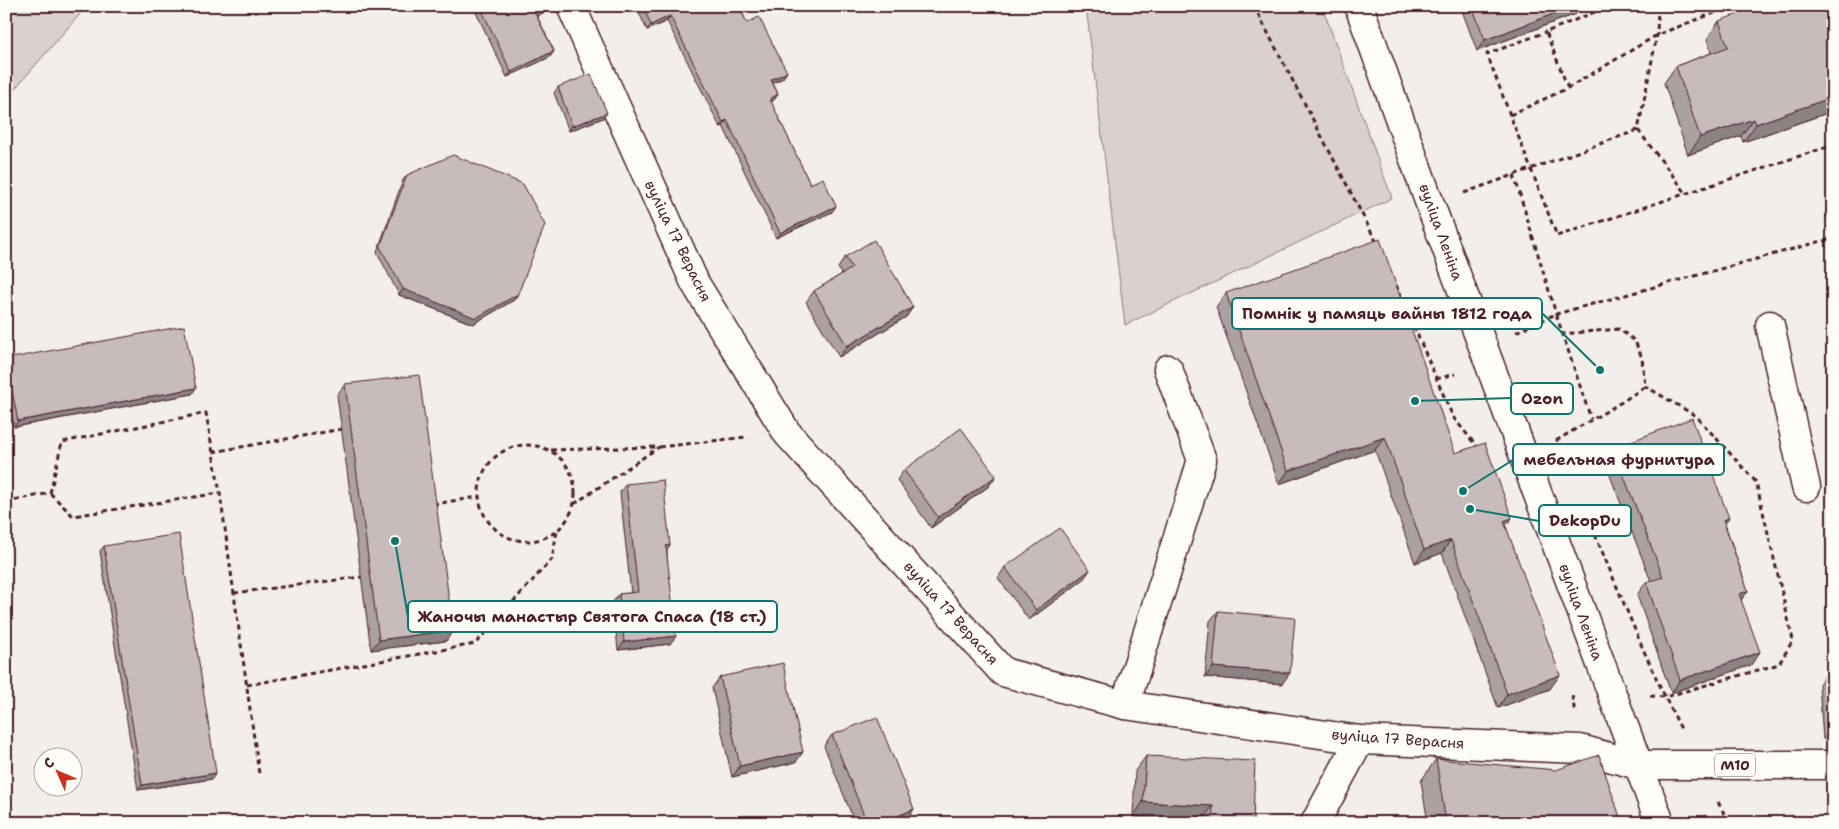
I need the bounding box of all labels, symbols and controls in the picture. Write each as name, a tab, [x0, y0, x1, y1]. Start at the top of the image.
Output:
street label: вуліца 17 Верасня	[640, 177, 716, 305]
street label: вуліца Леніна	[1414, 181, 1468, 284]
callout: Помнік у памяць вайны 1812 года	[1232, 298, 1542, 329]
text: Помнік у памяць вайны 1812 года	[1242, 303, 1532, 324]
callout: Ozon	[1511, 383, 1573, 414]
text: Ozon	[1521, 388, 1563, 409]
callout: мебелъная фурнитура	[1513, 444, 1724, 475]
text: мебелъная фурнитура	[1523, 449, 1715, 470]
callout: DekopDu	[1539, 505, 1631, 536]
text: DekopDu	[1549, 510, 1621, 531]
street label: вуліца 17 Верасня	[899, 557, 1003, 669]
street label: вуліца Леніна	[1554, 561, 1608, 664]
callout: Жаночы манастыр Святога Спаса (18 ст.)	[408, 601, 777, 632]
text: Жаночы манастыр Святога Спаса (18 ст.)	[418, 606, 766, 627]
street label: вуліца 17 Верасня	[1331, 724, 1465, 754]
north arrow	[32, 746, 82, 796]
text: С	[39, 753, 58, 772]
road number: М10	[1715, 754, 1755, 776]

